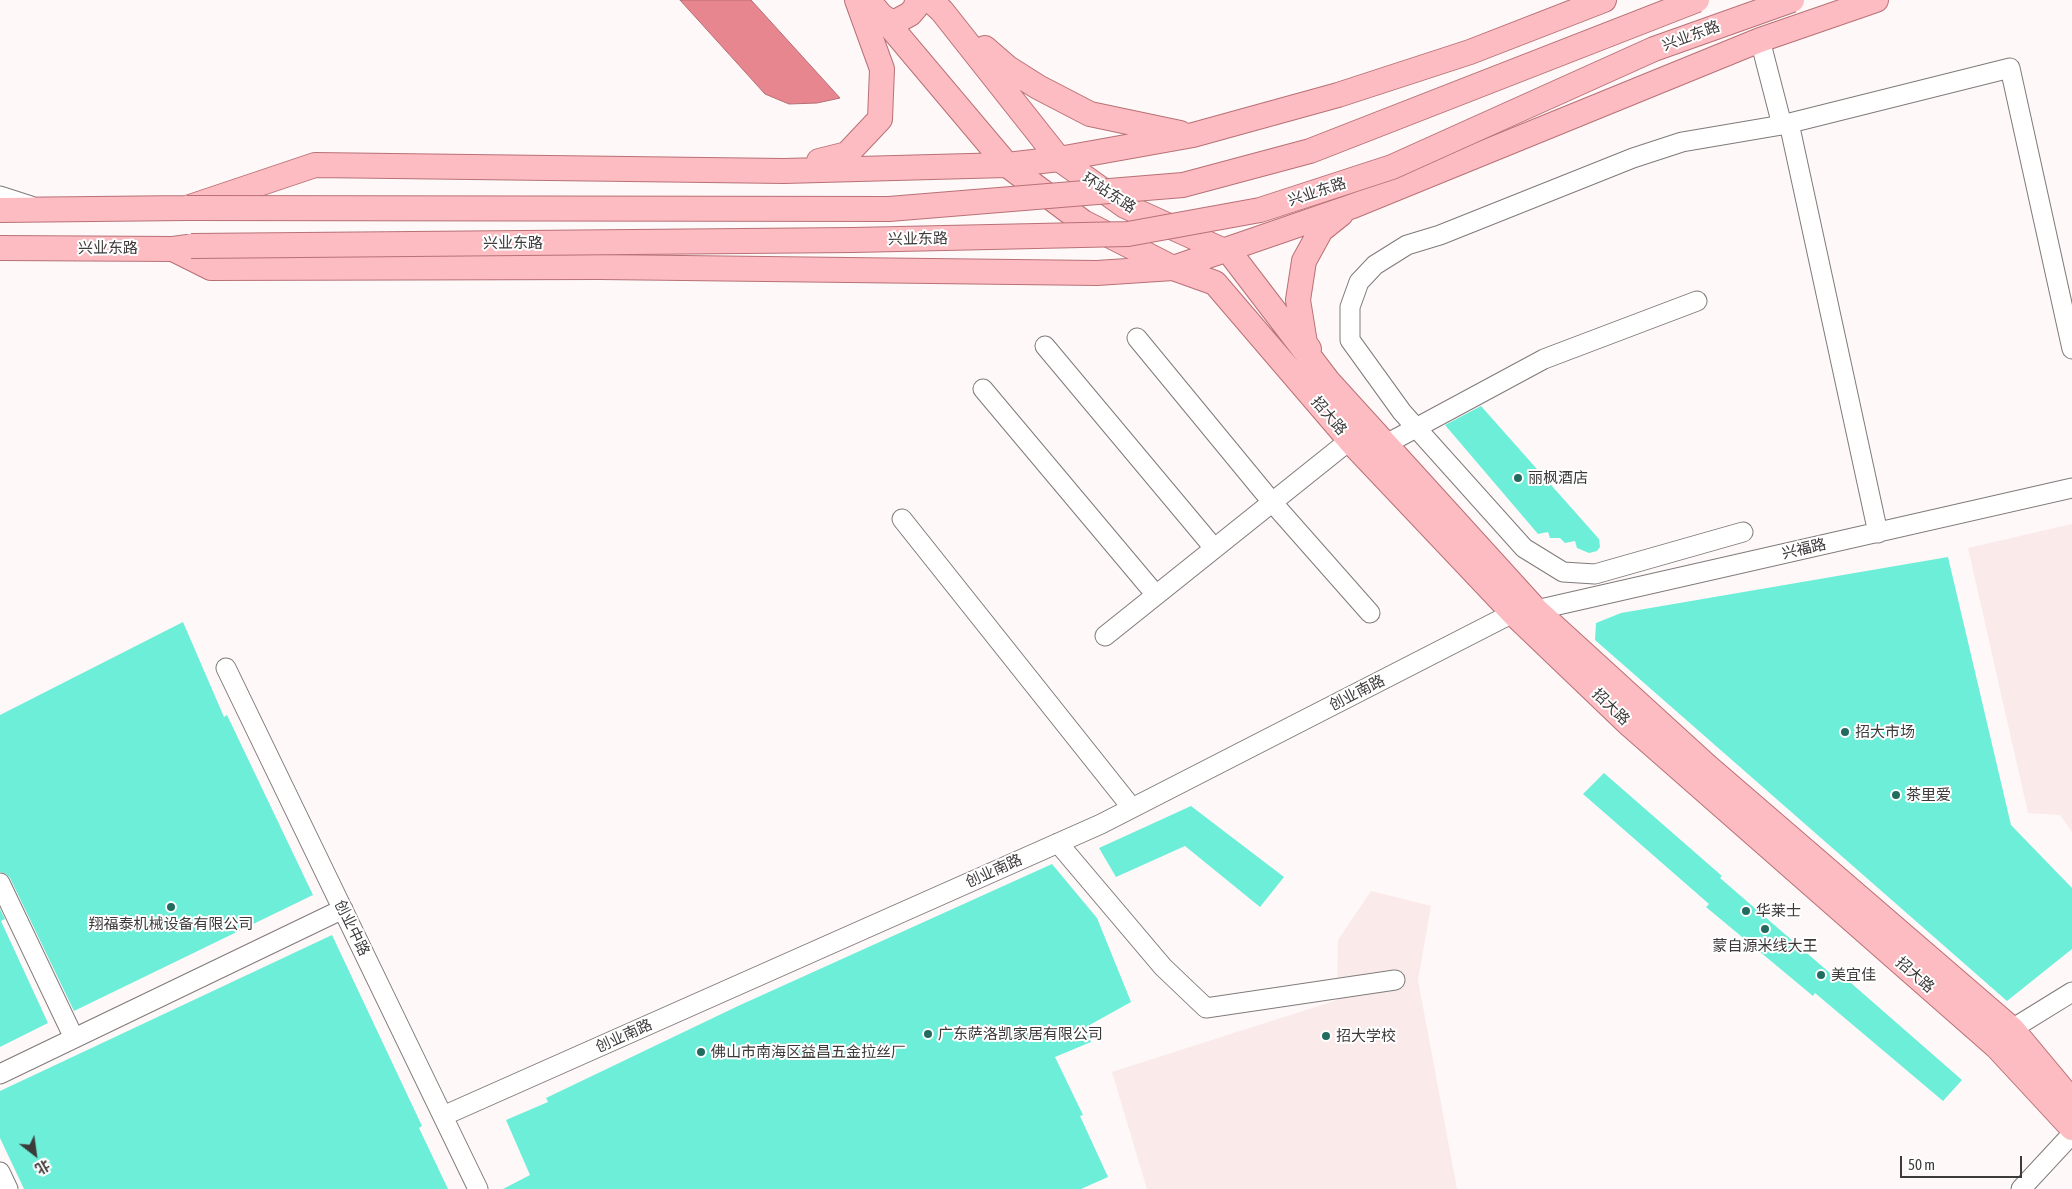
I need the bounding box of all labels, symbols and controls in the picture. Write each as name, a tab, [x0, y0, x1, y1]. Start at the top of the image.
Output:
street label: 兴业东路	[1660, 17, 1722, 55]
street label: 环站东路	[1079, 169, 1139, 217]
street label: 兴业东路	[1286, 174, 1348, 210]
street label: 兴业东路	[888, 229, 948, 249]
street label: 兴业东路	[483, 234, 543, 252]
street label: 兴业东路	[78, 239, 138, 257]
street label: 招大路	[1307, 393, 1351, 439]
place label: 丽枫酒店	[1528, 469, 1588, 487]
marker: 丽枫酒店	[1512, 472, 1524, 484]
street label: 兴福路	[1780, 535, 1828, 563]
street label: 创业南路	[1326, 671, 1388, 715]
street label: 招大路	[1589, 685, 1633, 729]
place label: 招大市场	[1855, 723, 1915, 741]
marker: 招大市场	[1839, 726, 1851, 738]
place label: 茶里爱	[1906, 786, 1951, 804]
marker: 茶里爱	[1890, 789, 1902, 801]
street label: 创业南路	[963, 851, 1025, 891]
street label: 创业中路	[331, 897, 373, 959]
marker: 翔福泰机械设备有限公司	[165, 901, 177, 913]
place label: 华莱士	[1756, 902, 1801, 920]
marker: 华莱士	[1740, 905, 1752, 917]
place label: 翔福泰机械设备有限公司	[89, 915, 253, 933]
marker: 蒙自源米线大王	[1759, 923, 1771, 935]
place label: 蒙自源米线大王	[1713, 937, 1817, 955]
street label: 招大路	[1892, 953, 1938, 997]
place label: 美宜佳	[1831, 966, 1876, 984]
marker: 美宜佳	[1815, 969, 1827, 981]
street label: 创业南路	[593, 1016, 655, 1056]
place label: 广东萨洛凯家居有限公司	[938, 1025, 1103, 1043]
place label: 招大学校	[1336, 1027, 1396, 1045]
marker: 广东萨洛凯家居有限公司	[922, 1028, 934, 1040]
marker: 招大学校	[1320, 1030, 1332, 1042]
place label: 佛山市南海区益昌五金拉丝厂	[711, 1043, 906, 1061]
marker: 佛山市南海区益昌五金拉丝厂	[695, 1046, 707, 1058]
north arrow	[10, 1129, 60, 1179]
scale bar	[1902, 1146, 2024, 1178]
text: 50 m	[1908, 1156, 1935, 1173]
text: 北	[32, 1157, 53, 1177]

